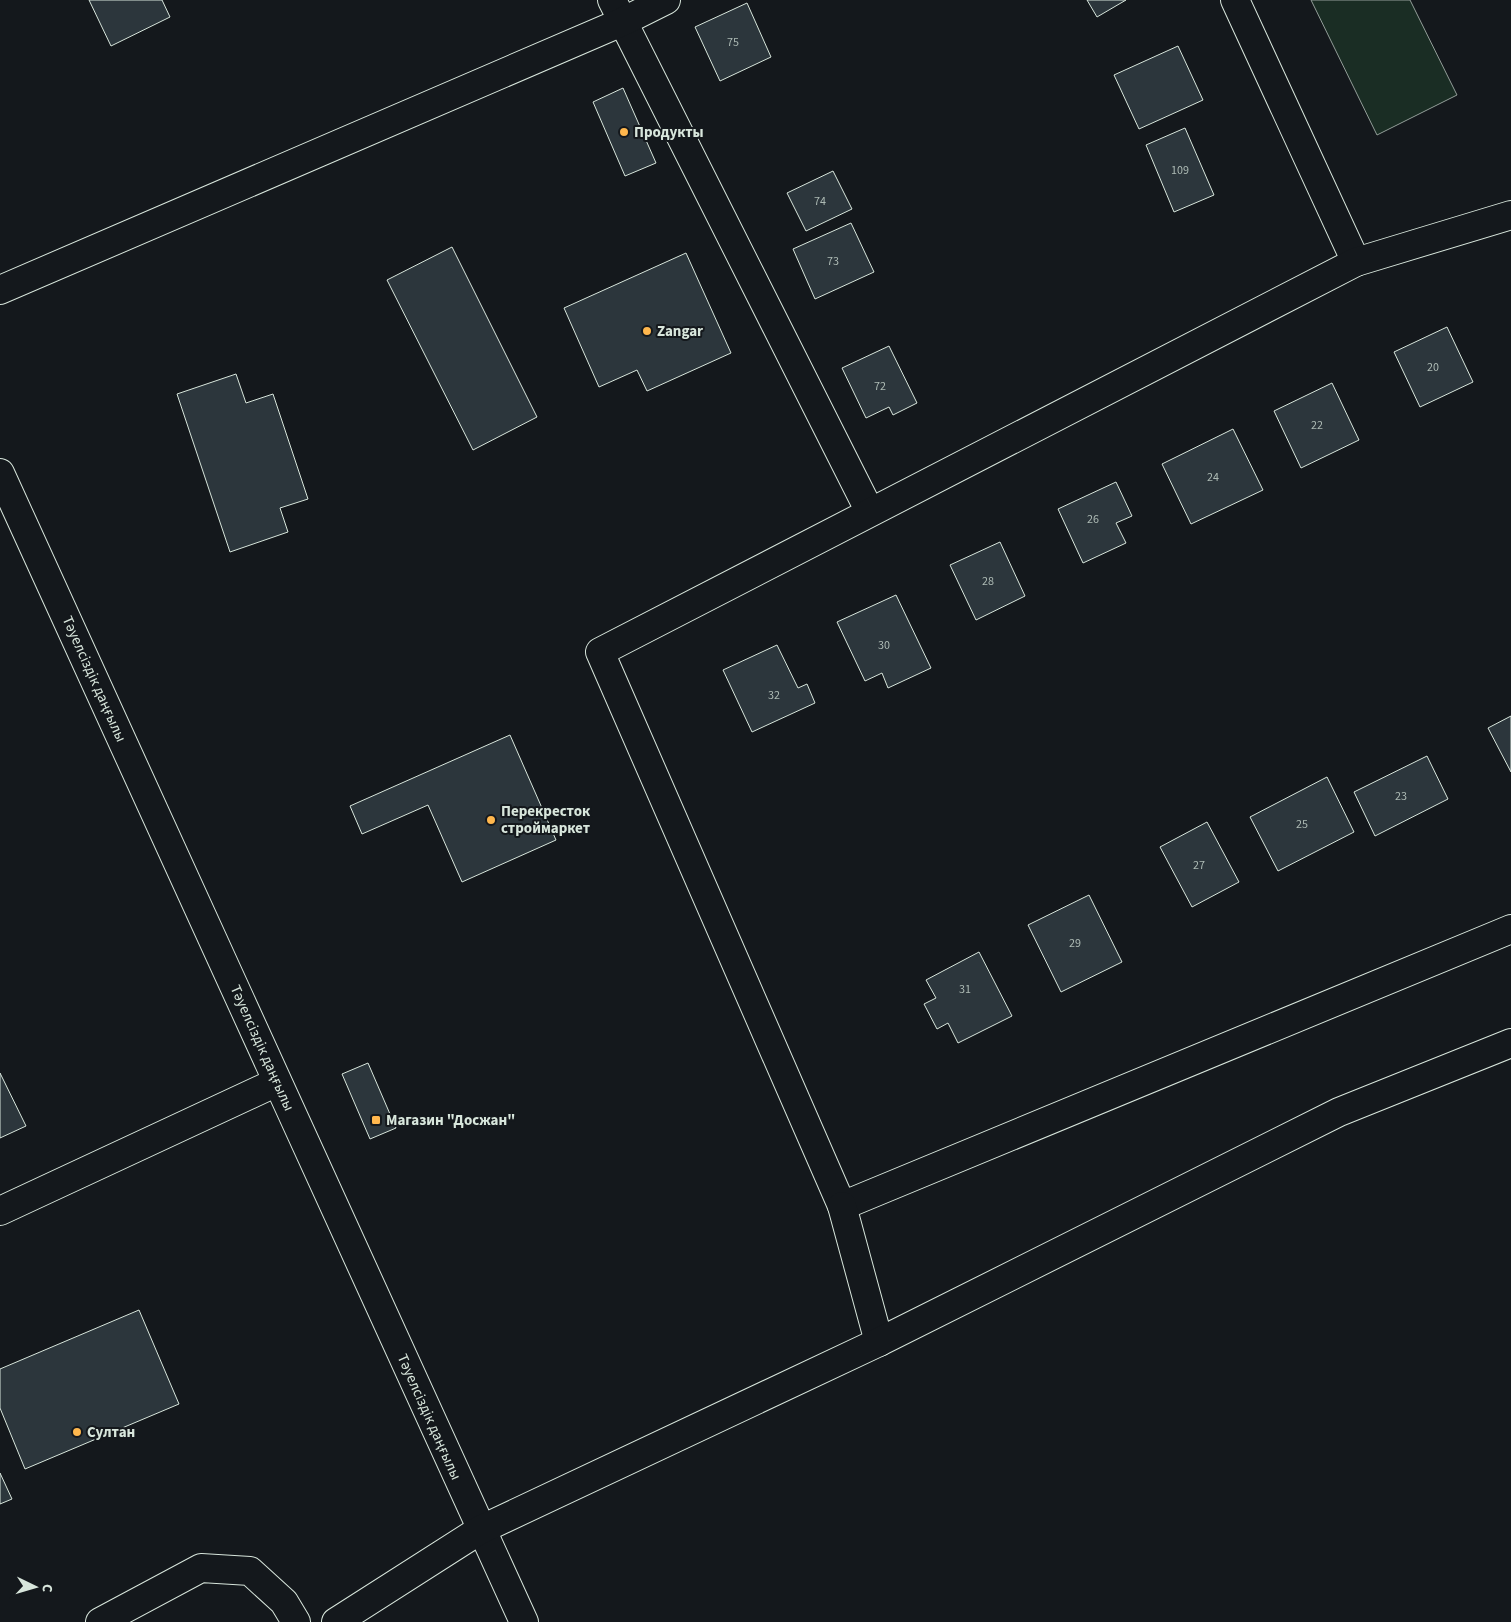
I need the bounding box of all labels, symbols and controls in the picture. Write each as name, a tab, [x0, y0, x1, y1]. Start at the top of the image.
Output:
house number: 75	[727, 34, 739, 51]
place label: Продукты	[634, 122, 704, 143]
marker: Продукты	[618, 126, 630, 138]
house number: 109	[1171, 162, 1189, 179]
house number: 74	[814, 193, 826, 210]
house number: 73	[827, 253, 839, 270]
place label: Zangar	[657, 321, 703, 342]
marker: Zangar	[641, 325, 653, 337]
house number: 20	[1427, 359, 1439, 376]
house number: 72	[874, 378, 886, 395]
house number: 22	[1311, 417, 1323, 434]
house number: 24	[1207, 469, 1219, 486]
house number: 26	[1087, 511, 1099, 528]
house number: 28	[982, 573, 994, 590]
street label: Тәуелсіздік даңғылы	[57, 613, 131, 745]
house number: 30	[878, 637, 890, 654]
house number: 32	[768, 687, 780, 704]
house number: 23	[1395, 788, 1407, 805]
place label: Перекресток строймаркет	[501, 801, 591, 839]
marker: Перекресток строймаркет	[485, 814, 497, 826]
house number: 25	[1296, 816, 1308, 833]
house number: 27	[1193, 857, 1205, 874]
house number: 29	[1069, 935, 1081, 952]
house number: 31	[959, 981, 971, 998]
street label: Тәуелсіздік даңғылы	[225, 982, 299, 1114]
place label: Магазин "Досжан"	[386, 1110, 515, 1131]
marker: Магазин "Досжан"	[370, 1114, 382, 1126]
street label: Тәуелсіздік даңғылы	[392, 1351, 466, 1483]
place label: Султан	[87, 1422, 135, 1443]
marker: Султан	[71, 1426, 83, 1438]
north arrow	[10, 1562, 60, 1612]
text: С	[37, 1583, 57, 1593]

